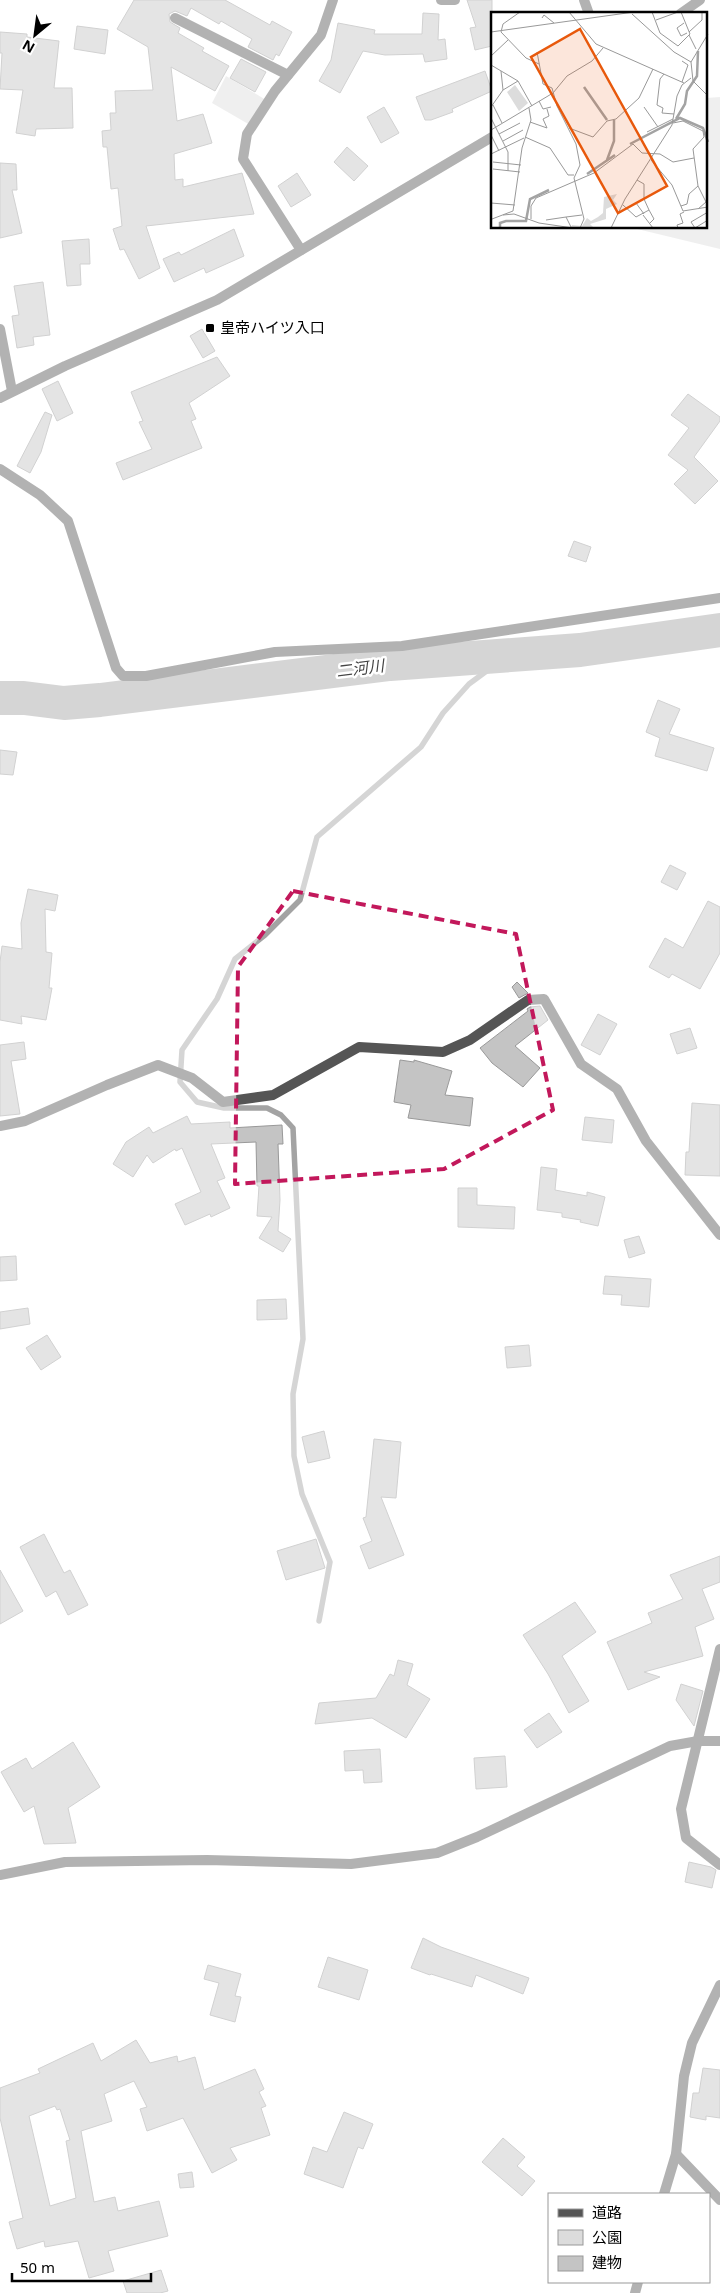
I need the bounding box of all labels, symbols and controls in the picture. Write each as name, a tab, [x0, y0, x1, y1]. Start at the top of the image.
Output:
north arrow	[10, 10, 60, 60]
inset map	[491, 12, 708, 229]
text: N	[19, 36, 38, 58]
place label: 皇帝ハイツ入口	[220, 317, 325, 337]
marker: 皇帝ハイツ入口	[204, 322, 216, 334]
water label: 二河川	[335, 654, 387, 682]
legend	[548, 2193, 710, 2283]
text: 道路	[592, 2202, 622, 2222]
text: 公園	[592, 2227, 622, 2247]
scale bar	[12, 2250, 151, 2282]
text: 建物	[592, 2252, 622, 2272]
text: 50 m	[20, 2257, 55, 2277]

